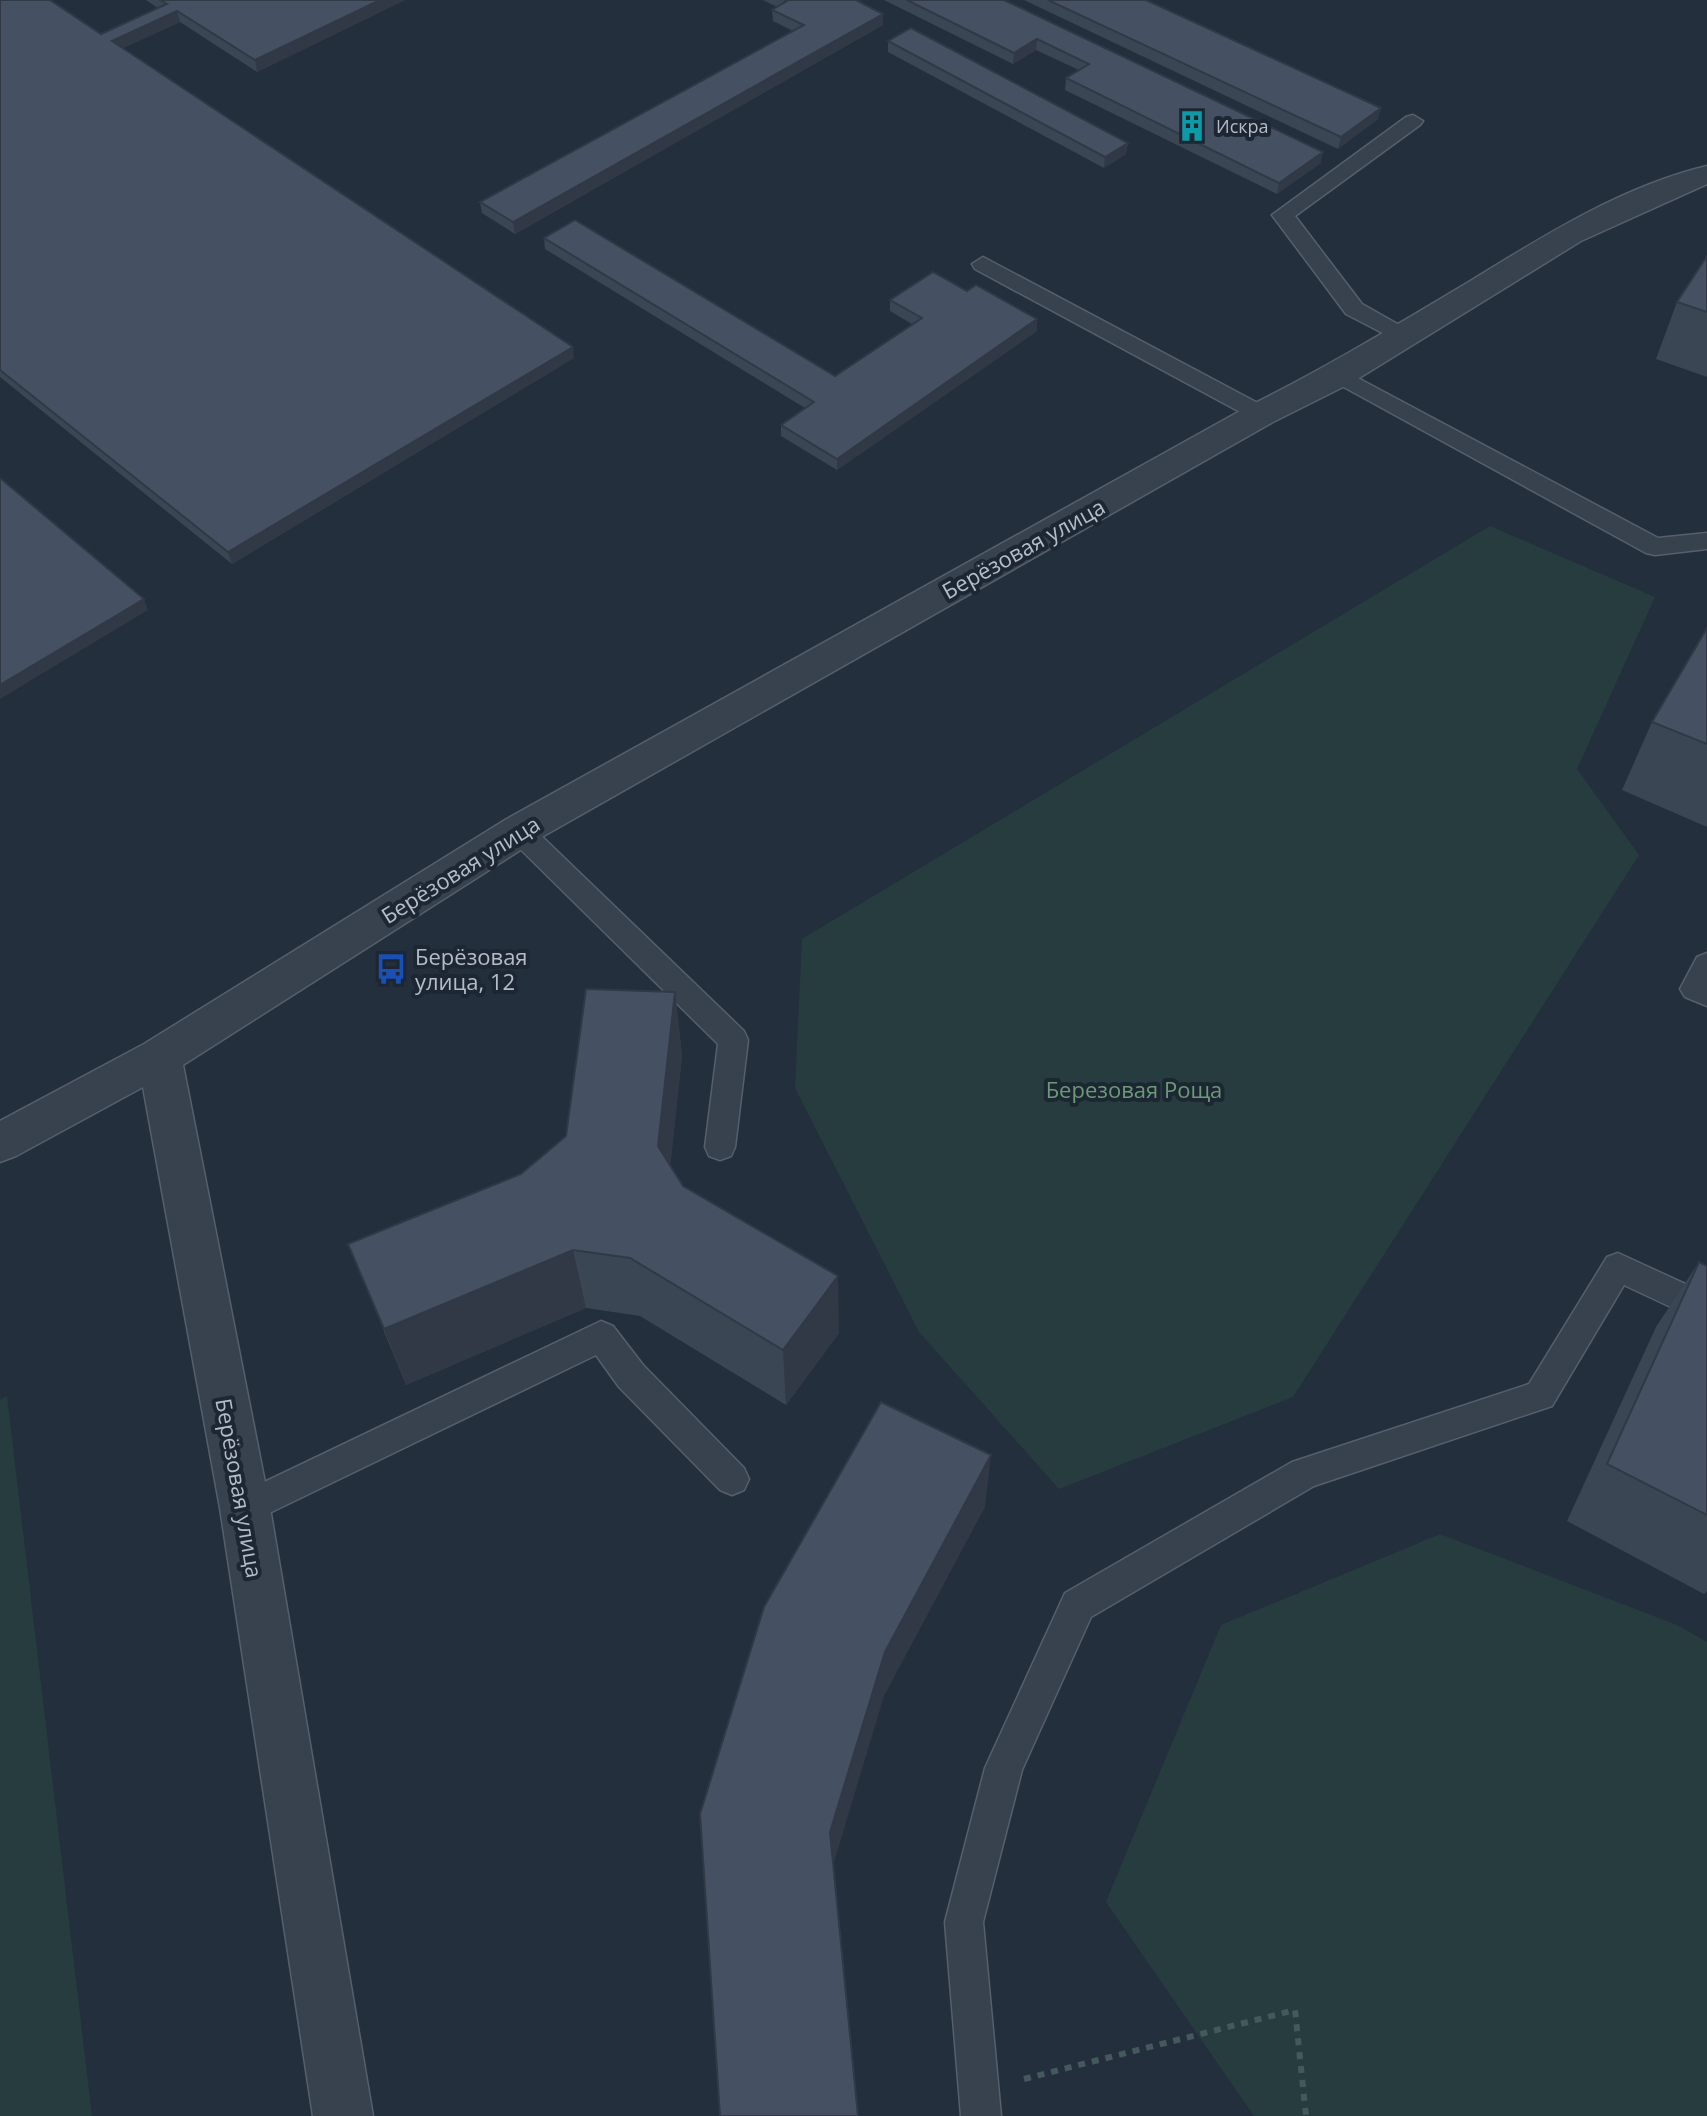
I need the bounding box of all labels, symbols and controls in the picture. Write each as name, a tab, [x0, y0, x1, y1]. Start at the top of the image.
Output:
building icon: Искра	[1175, 109, 1209, 143]
place label: Искра	[1216, 114, 1269, 138]
street label: Берёзовая улица	[936, 491, 1110, 605]
street label: Берёзовая улица	[375, 808, 545, 930]
place label: Берёзовая улица, 12	[415, 941, 528, 996]
bus stop icon: Берёзовая улица, 12	[374, 952, 408, 986]
park label: Березовая Роща	[1046, 1074, 1222, 1104]
street label: Берёзовая улица	[209, 1396, 271, 1580]

